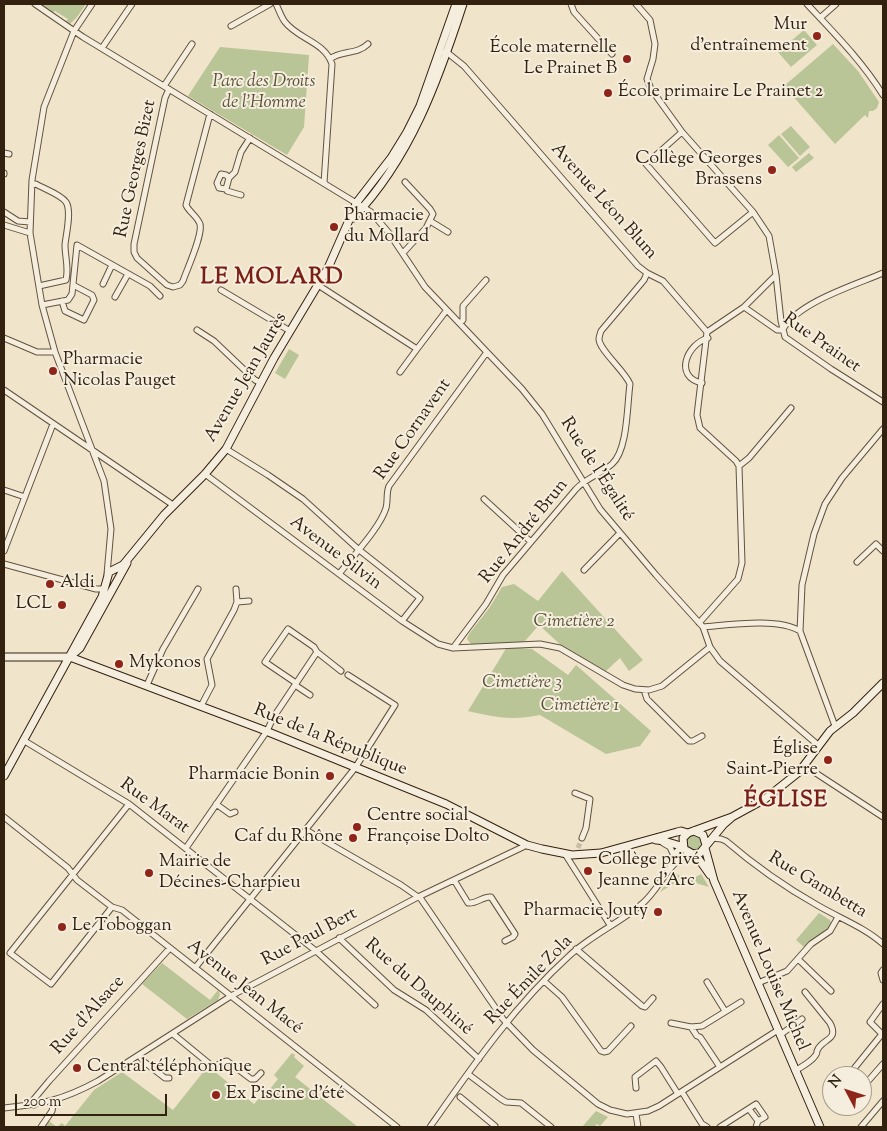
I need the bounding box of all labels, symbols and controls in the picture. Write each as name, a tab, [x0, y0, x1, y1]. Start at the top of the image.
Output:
place label: Mur d'entraînement	[690, 15, 807, 58]
marker: Mur d'entraînement	[811, 30, 823, 42]
place label: École maternelle Le Prainet B	[490, 38, 617, 80]
marker: École maternelle Le Prainet B	[621, 53, 633, 65]
park label: Parc des Droits de l'Homme	[212, 72, 316, 115]
place label: École primaire Le Prainet 2	[618, 82, 823, 104]
marker: École primaire Le Prainet 2	[602, 87, 614, 99]
street label: Rue Georges Bizet	[112, 98, 162, 240]
street label: Avenue Léon Blum	[545, 139, 661, 265]
place label: Collège Georges Brassens	[635, 149, 762, 192]
marker: Collège Georges Brassens	[766, 164, 778, 176]
place label: Pharmacie du Mollard	[344, 206, 429, 248]
marker: Pharmacie du Mollard	[328, 221, 340, 233]
district label: LE MOLARD	[199, 266, 345, 292]
street label: Avenue Jean Jaurès	[201, 309, 293, 447]
street label: Rue Prainet	[778, 309, 864, 379]
place label: Pharmacie Nicolas Pauget	[63, 350, 176, 392]
marker: Pharmacie Nicolas Pauget	[47, 365, 59, 377]
street label: Rue Cornavent	[371, 375, 457, 485]
street label: Rue de l'Égalité	[554, 414, 638, 526]
street label: Rue André Brun	[476, 475, 574, 589]
street label: Avenue Silvin	[285, 512, 385, 596]
place label: Aldi	[60, 573, 95, 595]
marker: Aldi	[44, 578, 56, 590]
place label: LCL	[16, 594, 52, 616]
marker: LCL	[56, 599, 68, 611]
park label: Cimetière 2	[534, 612, 614, 634]
place label: Mykonos	[129, 653, 201, 675]
marker: Mykonos	[113, 658, 125, 670]
park label: Cimetière 3	[482, 673, 562, 695]
park label: Cimetière 1	[541, 696, 619, 718]
street label: Rue de la République	[250, 700, 410, 782]
place label: Église Saint-Pierre	[726, 739, 818, 782]
marker: Église Saint-Pierre	[822, 754, 834, 766]
place label: Pharmacie Bonin	[189, 765, 320, 787]
marker: Pharmacie Bonin	[324, 770, 336, 782]
street label: Rue Marat	[115, 775, 193, 839]
district label: ÉGLISE	[743, 789, 829, 815]
place label: Centre social Françoise Dolto	[367, 806, 489, 849]
marker: Centre social Françoise Dolto	[351, 821, 363, 833]
place label: Caf du Rhône	[234, 827, 343, 849]
marker: Caf du Rhône	[347, 832, 359, 844]
street label: Rue Gambetta	[764, 848, 870, 924]
place label: Collège privé Jeanne d'Arc	[598, 850, 700, 892]
place label: Mairie de Décines-Charpieu	[159, 852, 301, 894]
marker: Collège privé Jeanne d'Arc	[582, 865, 594, 877]
marker: Mairie de Décines-Charpieu	[143, 867, 155, 879]
street label: Avenue Louise Michel	[725, 887, 813, 1055]
place label: Pharmacie Jouty	[524, 901, 648, 923]
street label: Rue Paul Bert	[259, 904, 361, 972]
marker: Pharmacie Jouty	[652, 906, 664, 918]
place label: Le Toboggan	[72, 916, 172, 938]
marker: Le Toboggan	[56, 921, 68, 933]
street label: Rue Émile Zola	[482, 932, 578, 1030]
street label: Rue du Dauphiné	[359, 935, 477, 1041]
street label: Avenue Jean Macé	[182, 936, 306, 1040]
street label: Rue d'Alsace	[48, 972, 130, 1060]
place label: Central téléphonique	[87, 1057, 252, 1079]
marker: Central téléphonique	[71, 1062, 83, 1074]
north arrow	[822, 1066, 872, 1116]
text: N	[825, 1071, 848, 1093]
scale bar	[18, 1084, 170, 1116]
place label: Ex Piscine d'été	[226, 1084, 345, 1106]
marker: Ex Piscine d'été	[210, 1089, 222, 1101]
text: 200 m	[23, 1092, 62, 1113]

